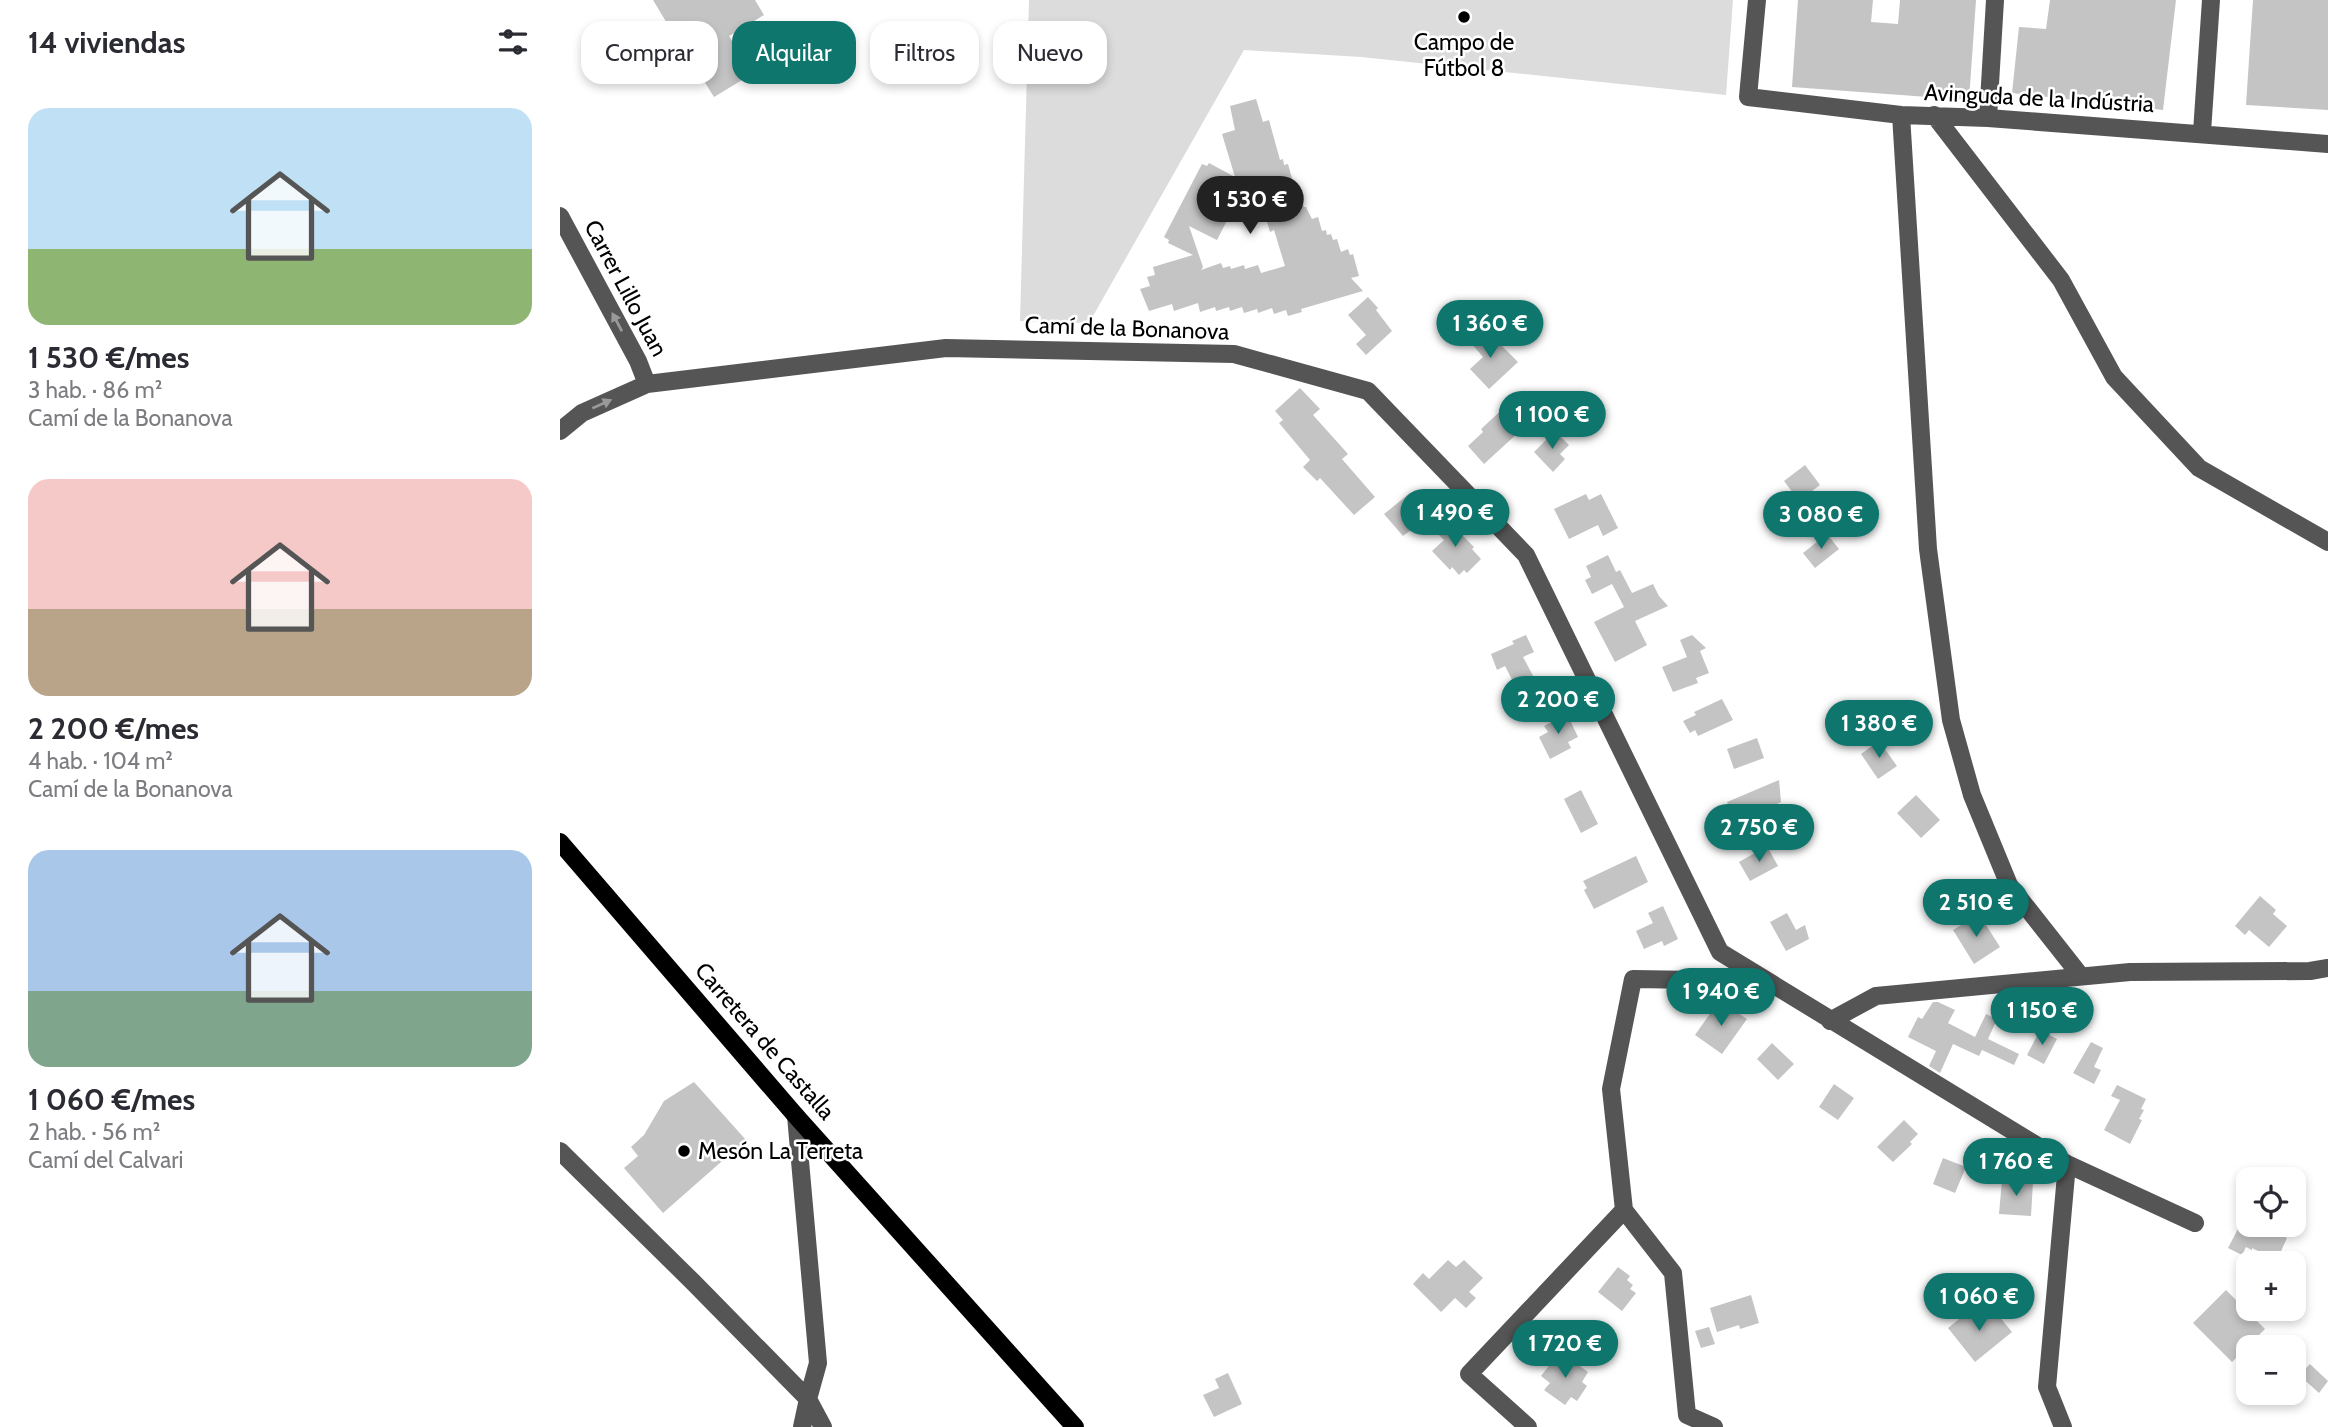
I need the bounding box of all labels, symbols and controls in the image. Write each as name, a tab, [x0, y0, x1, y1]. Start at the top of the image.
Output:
marker: Campo de Fútbol 8	[1456, 9, 1472, 25]
chip: Comprar	[581, 21, 718, 84]
chip: Alquilar	[732, 21, 856, 84]
chip: Filtros	[870, 21, 979, 84]
chip: Nuevo	[993, 21, 1107, 84]
icon: filters	[494, 23, 532, 61]
text: 14 viviendas	[28, 24, 185, 61]
place label: Campo de Fútbol 8	[1414, 28, 1514, 82]
street label: Avinguda de la Indústria	[1923, 78, 2155, 118]
icon: home	[217, 153, 343, 279]
pin: 1 530 €	[1185, 176, 1315, 236]
text: 1 530 €	[1213, 185, 1287, 213]
street label: Carrer Lillo Juan	[578, 215, 674, 361]
pin: 1 360 €	[1425, 300, 1555, 360]
text: 1 360 €	[1452, 309, 1528, 337]
street label: Camí de la Bonanova	[1024, 310, 1230, 346]
one-way arrow	[612, 312, 623, 332]
text: 1 530 €/mes	[28, 339, 189, 376]
text: 3 hab. · 86 m²	[28, 376, 162, 404]
pin: 1 100 €	[1487, 392, 1617, 451]
one-way arrow	[591, 398, 612, 409]
text: 1 100 €	[1515, 400, 1589, 428]
text: Camí de la Bonanova	[28, 404, 233, 432]
pin: 1 490 €	[1390, 490, 1520, 549]
pin: 3 080 €	[1756, 491, 1886, 551]
text: 1 490 €	[1416, 498, 1494, 526]
text: 3 080 €	[1779, 500, 1863, 528]
icon: home	[217, 524, 343, 650]
pin: 2 200 €	[1493, 676, 1623, 736]
text: 2 200 €	[1517, 685, 1599, 713]
pin: 1 380 €	[1814, 700, 1944, 760]
text: 1 380 €	[1841, 709, 1917, 737]
text: 2 200 €/mes	[28, 710, 199, 747]
text: 4 hab. · 104 m²	[28, 747, 173, 775]
text: Camí de la Bonanova	[28, 775, 233, 803]
pin: 2 750 €	[1694, 804, 1824, 864]
text: 2 750 €	[1720, 813, 1798, 841]
pin: 2 510 €	[1911, 880, 2041, 939]
text: 2 510 €	[1939, 888, 2013, 916]
icon: home	[217, 895, 343, 1021]
street label: Carretera de Castalla	[689, 957, 841, 1125]
pin: 1 940 €	[1656, 968, 1786, 1028]
text: 1 940 €	[1682, 977, 1760, 1005]
pin: 1 150 €	[1977, 988, 2107, 1047]
text: 1 150 €	[2007, 996, 2077, 1024]
text: 1 060 €/mes	[28, 1081, 195, 1118]
text: 2 hab. · 56 m²	[28, 1118, 160, 1146]
place label: Mesón La Terreta	[698, 1137, 863, 1165]
pin: 1 760 €	[1951, 1138, 2081, 1198]
marker: Mesón La Terreta	[676, 1143, 692, 1159]
text: Camí del Calvari	[28, 1146, 183, 1174]
text: 1 760 €	[1979, 1147, 2053, 1175]
map controls	[2236, 1167, 2306, 1405]
button: locate	[2236, 1167, 2306, 1237]
button: +	[2236, 1251, 2306, 1321]
pin: 1 060 €	[1914, 1274, 2044, 1333]
text: 1 060 €	[1940, 1282, 2018, 1310]
pin: 1 720 €	[1500, 1320, 1630, 1380]
text: 1 720 €	[1528, 1329, 1602, 1357]
button: −	[2236, 1335, 2306, 1405]

